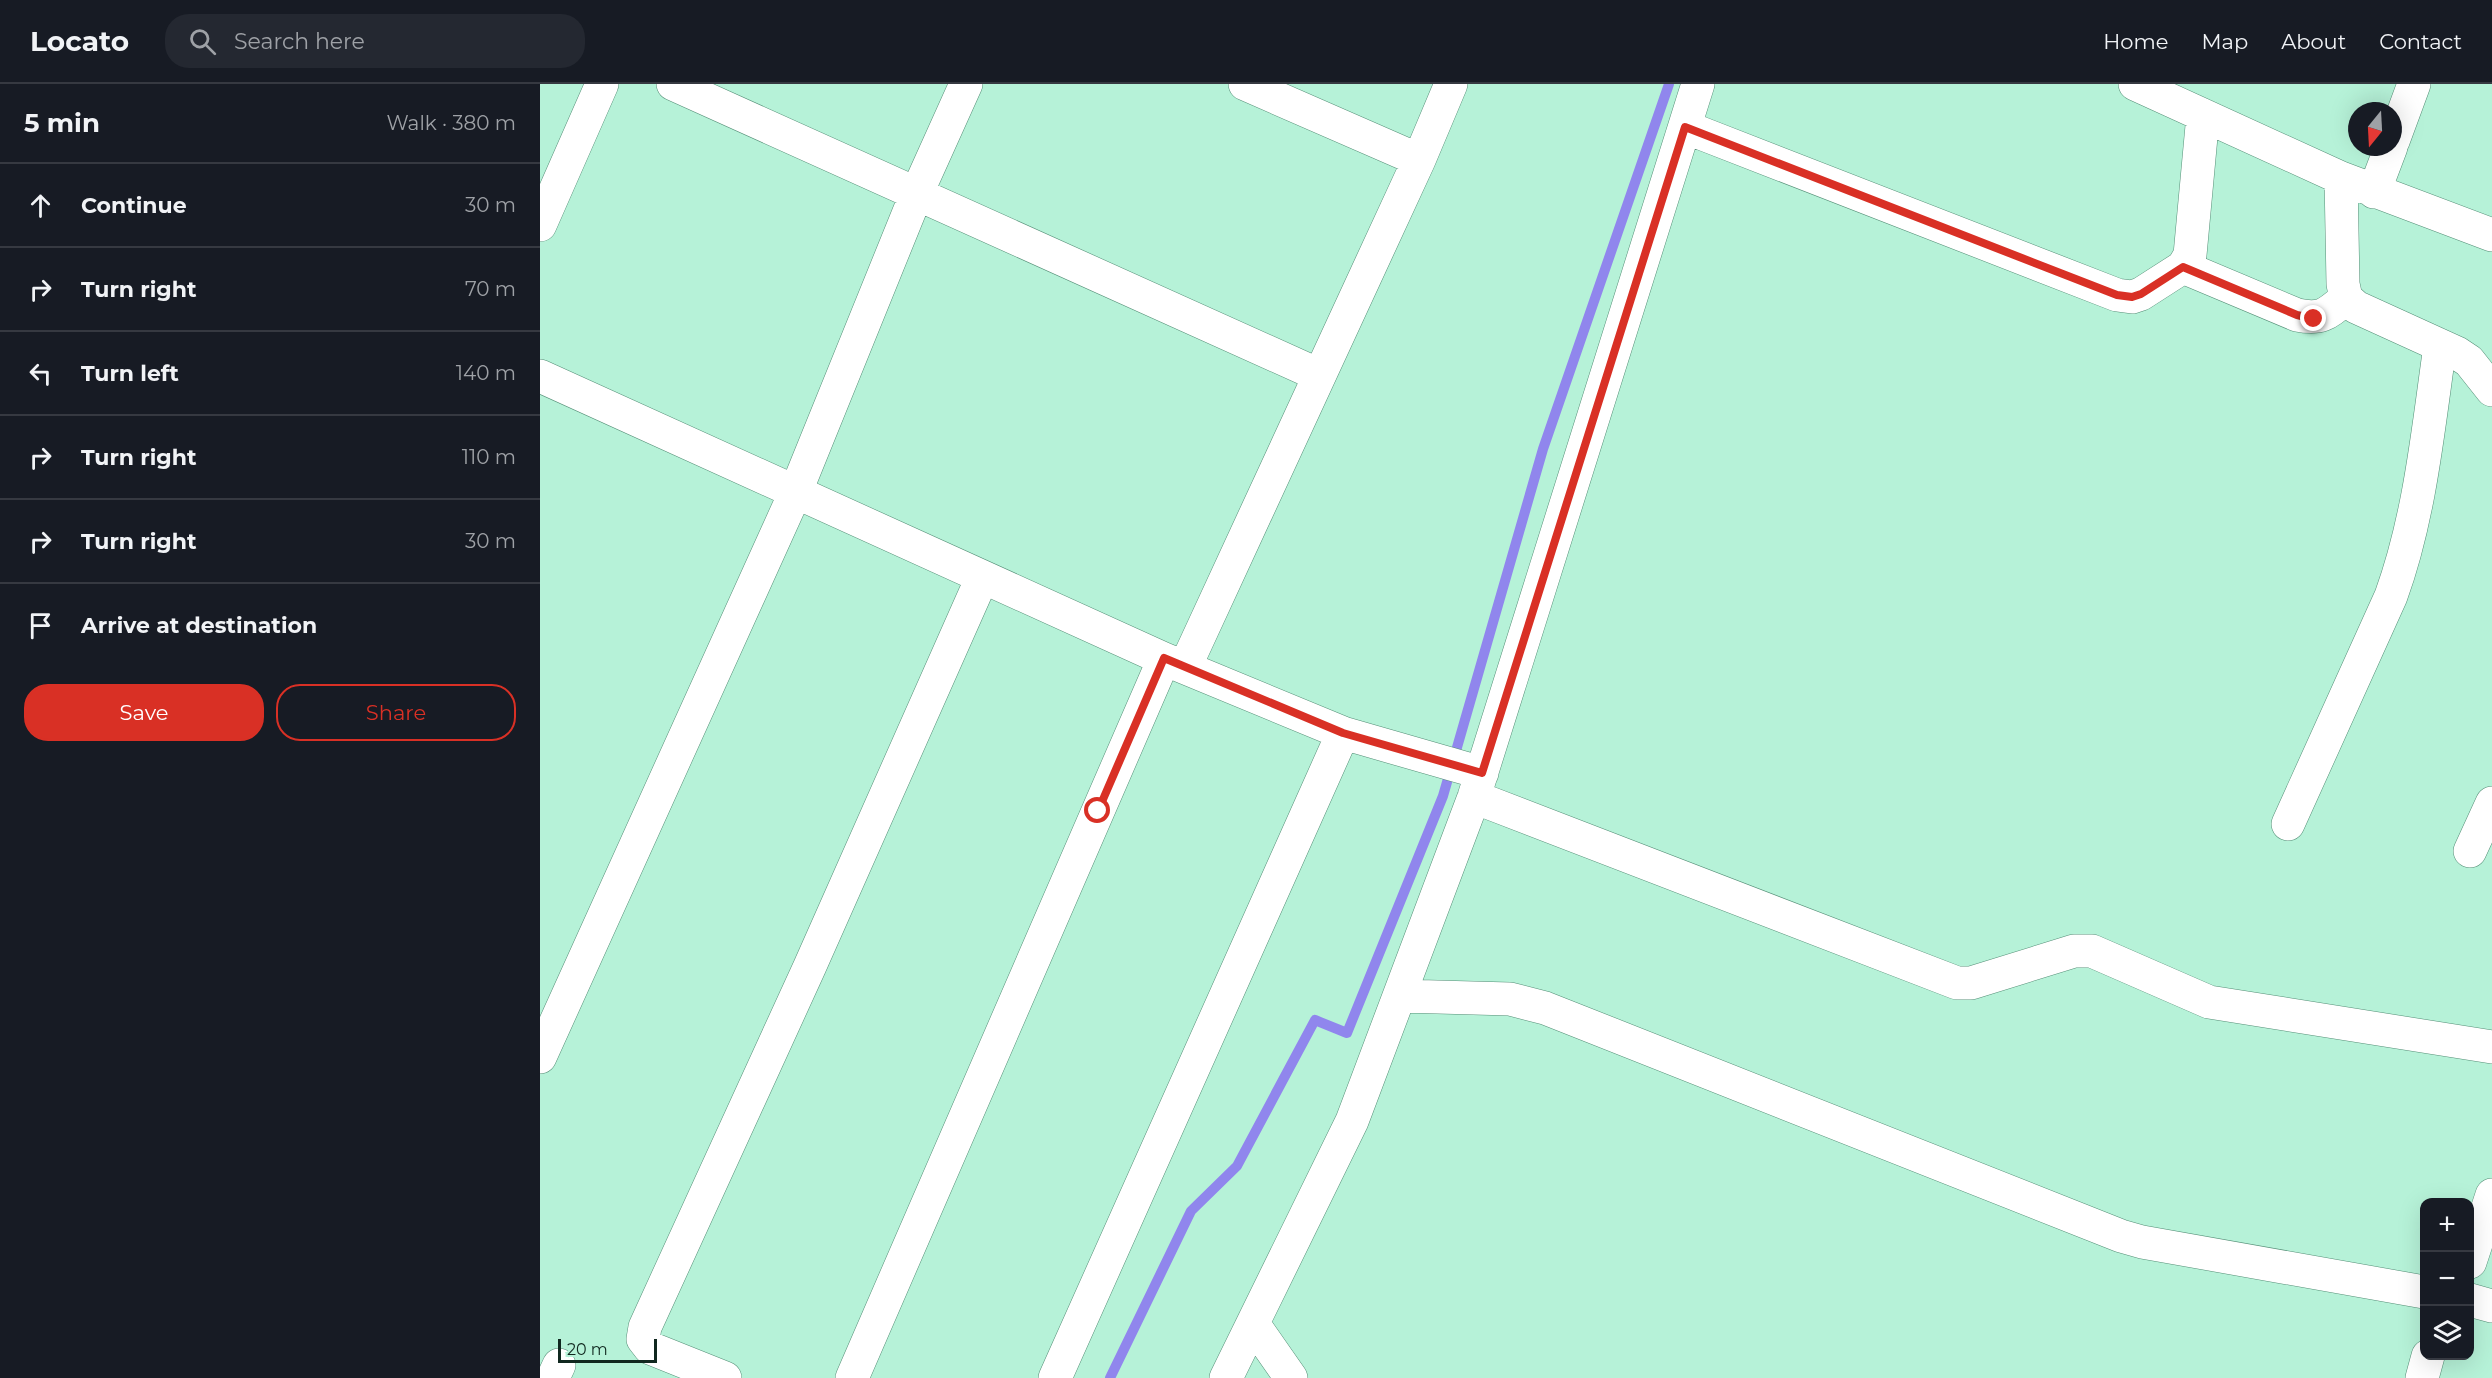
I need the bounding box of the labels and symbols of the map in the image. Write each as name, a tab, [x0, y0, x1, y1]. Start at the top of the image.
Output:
north arrow	[2348, 102, 2402, 156]
route end	[2300, 305, 2326, 331]
route start	[1084, 797, 1110, 823]
scale bar	[558, 1336, 657, 1364]

